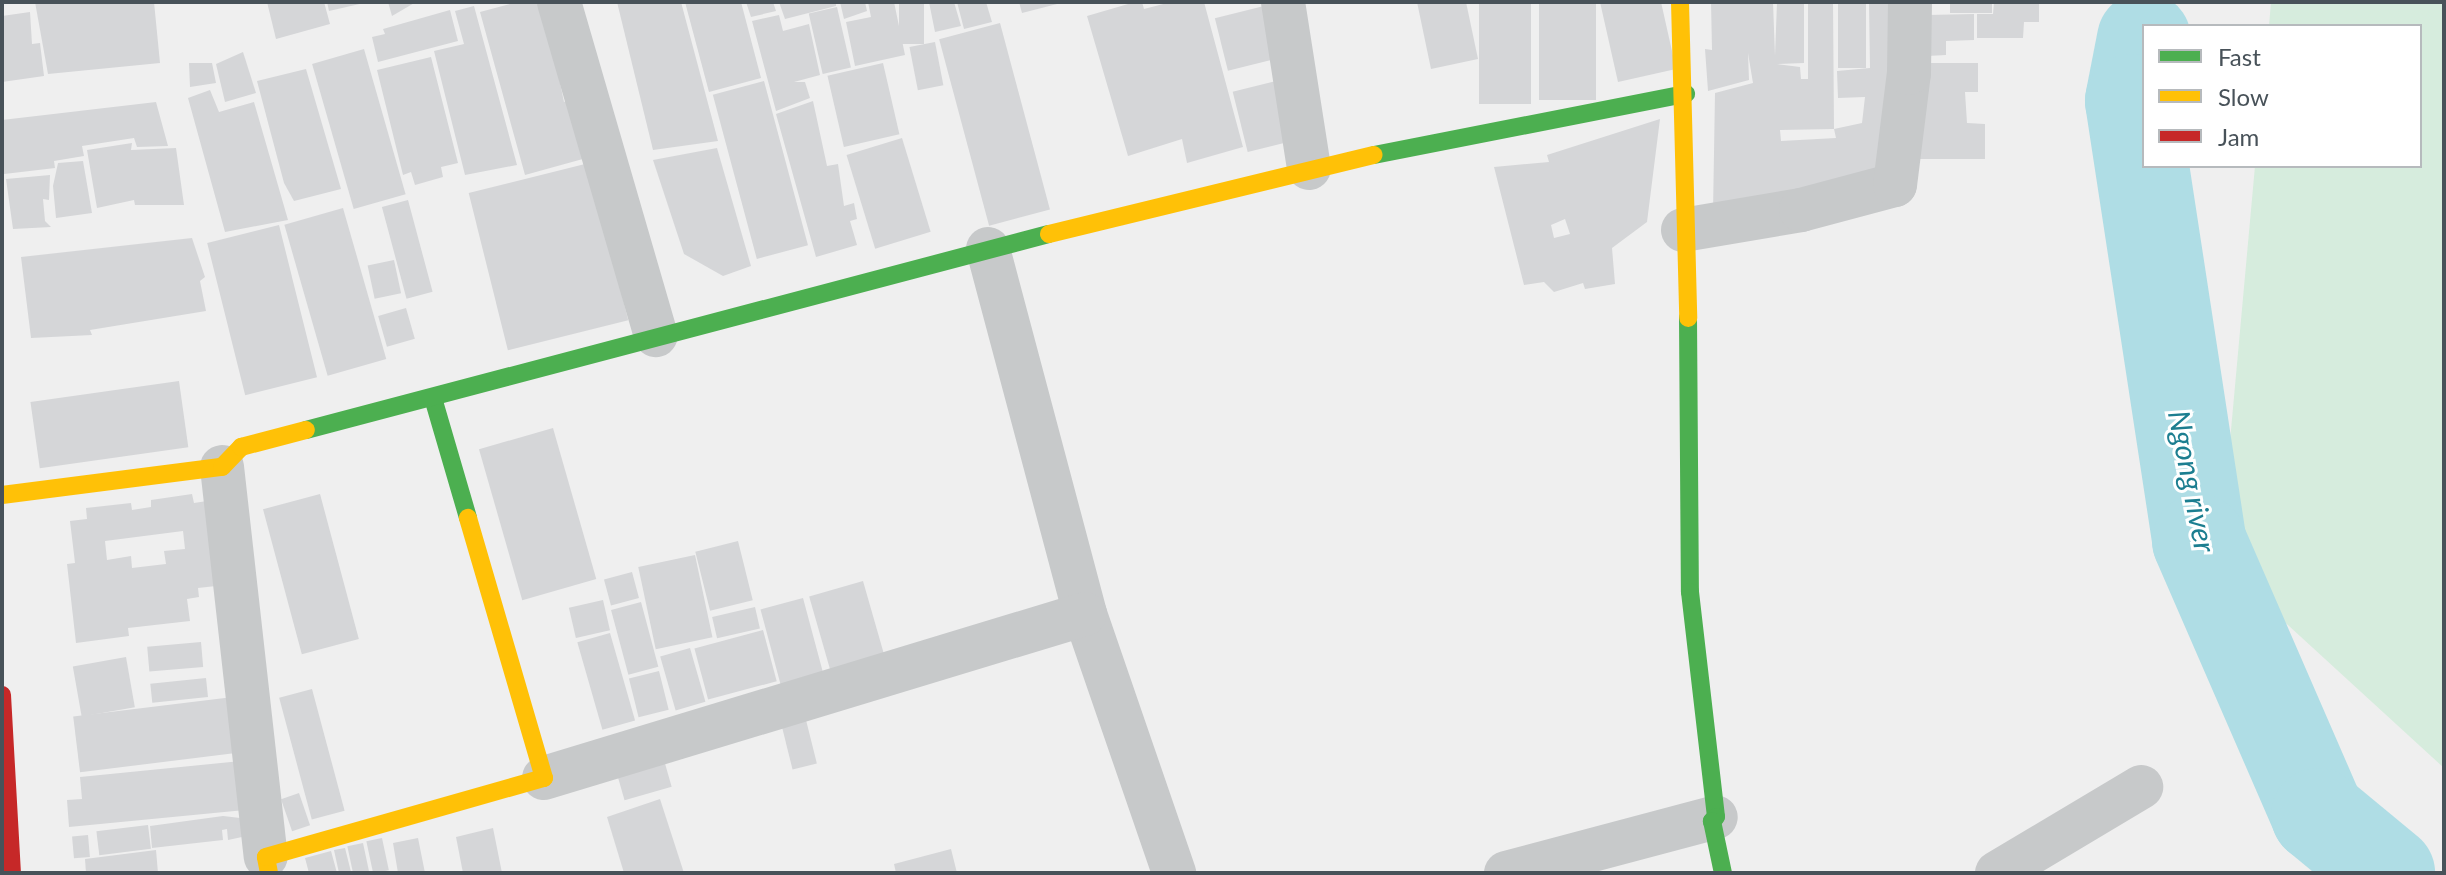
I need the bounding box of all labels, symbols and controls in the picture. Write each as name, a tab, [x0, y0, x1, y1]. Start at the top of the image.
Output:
legend	[2142, 24, 2422, 168]
text: Fast	[2218, 42, 2261, 71]
text: Slow	[2218, 82, 2269, 111]
text: Jam	[2218, 122, 2259, 151]
water label: Ngong river	[2162, 407, 2224, 555]

